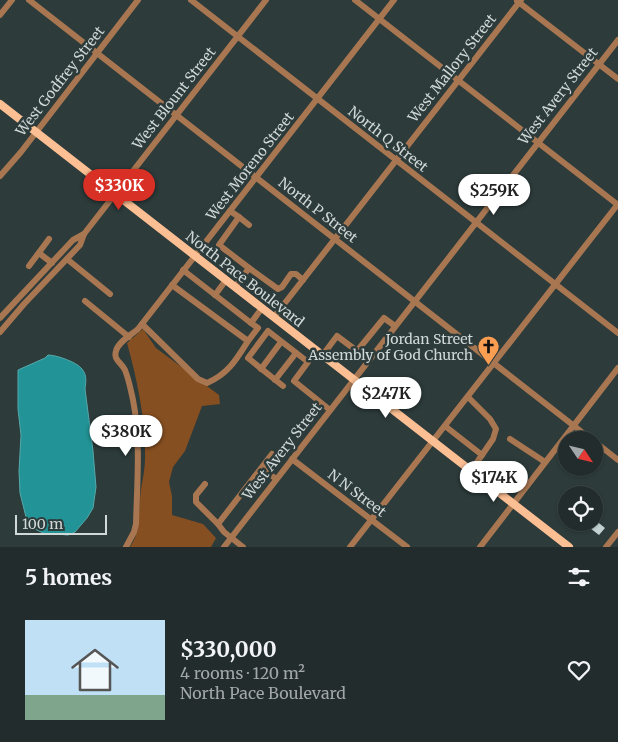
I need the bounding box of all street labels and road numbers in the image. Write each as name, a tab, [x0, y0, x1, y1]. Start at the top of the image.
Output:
street label: West Mallory Street	[403, 10, 500, 127]
street label: West Godfrey Street	[11, 22, 109, 140]
street label: West Blount Street	[128, 43, 220, 153]
street label: West Avery Street	[514, 43, 602, 149]
street label: North Q Street	[344, 102, 432, 176]
street label: West Moreno Street	[202, 108, 298, 224]
street label: North P Street	[275, 174, 362, 247]
street label: North Pace Boulevard	[182, 227, 308, 331]
street label: West Avery Street	[238, 398, 326, 504]
street label: N N Street	[324, 465, 390, 521]

